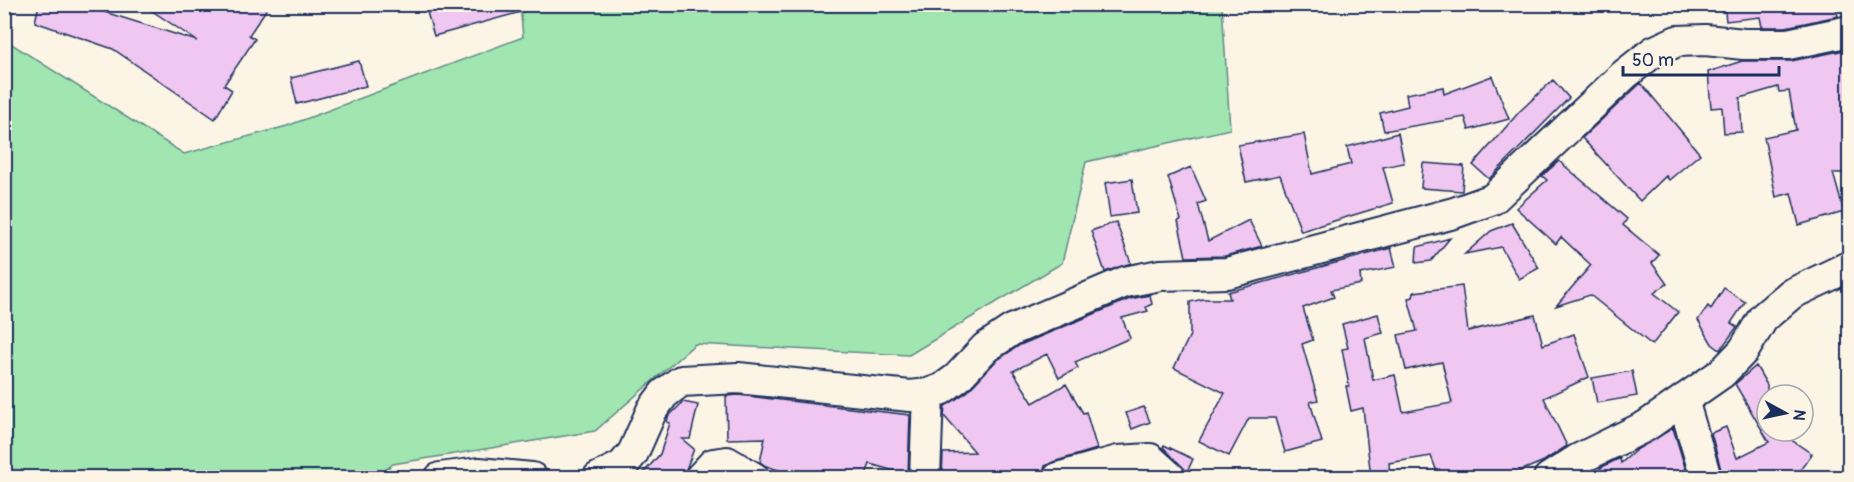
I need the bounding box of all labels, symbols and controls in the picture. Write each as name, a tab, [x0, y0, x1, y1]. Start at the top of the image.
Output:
scale bar	[1623, 39, 1779, 77]
text: 50 m	[1632, 49, 1674, 72]
north arrow	[1755, 383, 1815, 443]
text: N	[1788, 408, 1810, 422]

